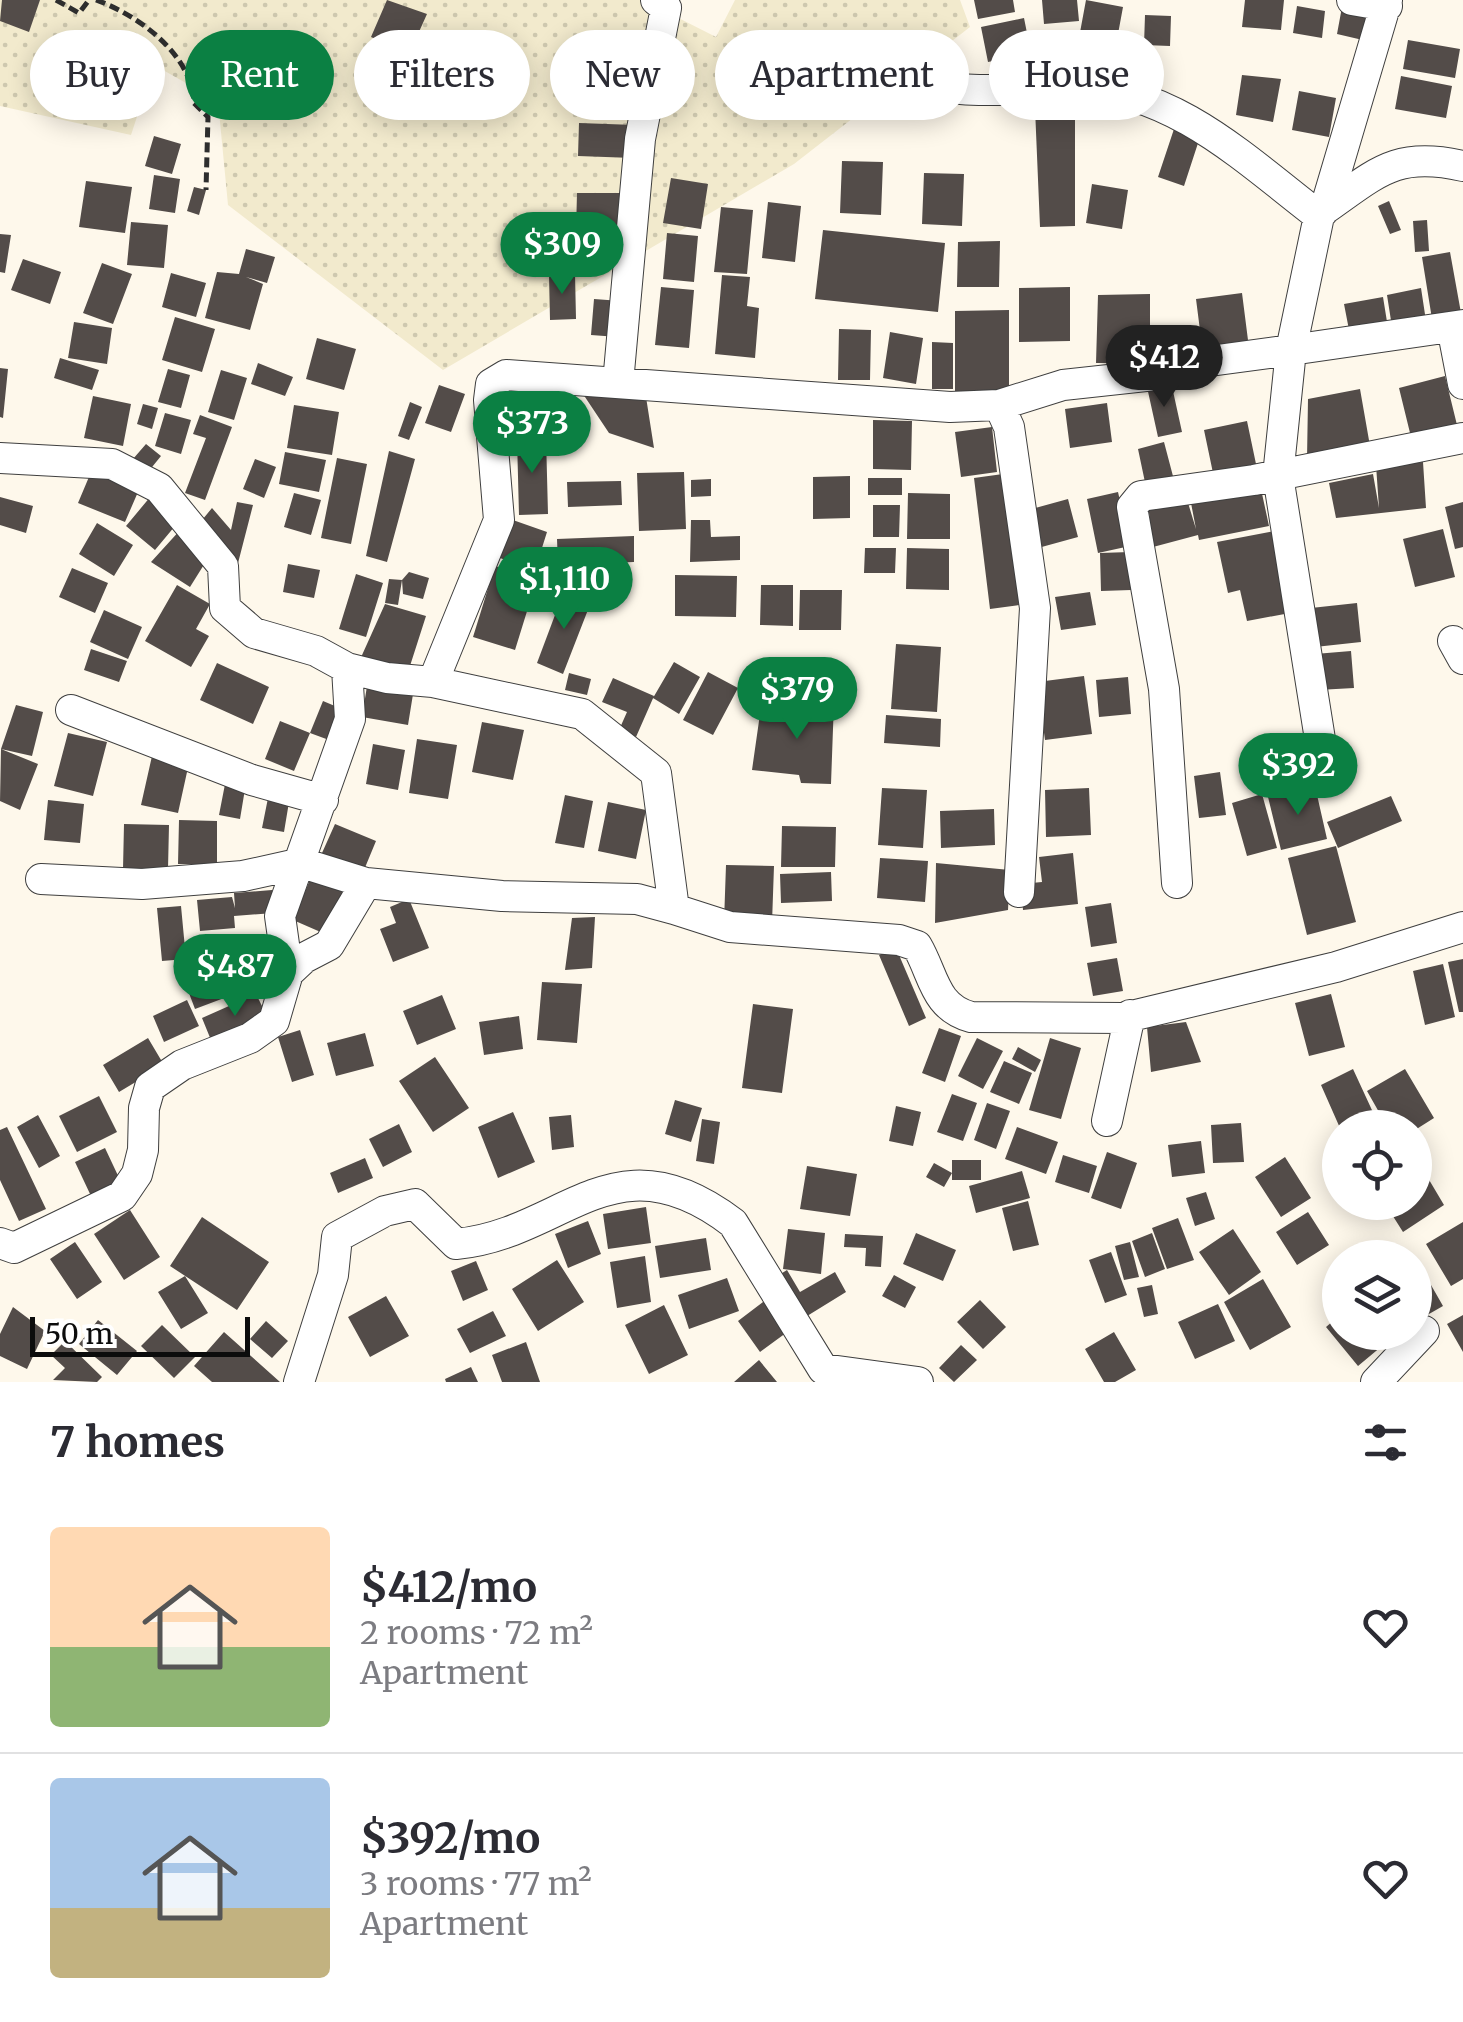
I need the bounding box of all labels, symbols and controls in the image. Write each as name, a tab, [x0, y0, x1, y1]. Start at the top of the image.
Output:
chip: Buy	[30, 30, 165, 120]
chip: Rent	[185, 30, 334, 120]
chip: Filters	[354, 30, 530, 120]
chip: New	[550, 30, 695, 120]
chip: Apartment	[715, 30, 969, 120]
chip: House	[989, 30, 1164, 120]
pin: $309	[503, 212, 621, 297]
text: $309	[523, 224, 602, 264]
pin: $412	[1105, 325, 1223, 410]
text: $412	[1128, 337, 1200, 377]
pin: $373	[473, 391, 591, 476]
text: $373	[495, 403, 569, 443]
pin: $1,110	[483, 547, 645, 632]
text: $1,110	[518, 559, 610, 599]
pin: $379	[738, 657, 856, 742]
text: $379	[759, 669, 835, 709]
pin: $392	[1239, 733, 1357, 818]
text: $392	[1260, 745, 1336, 785]
pin: $487	[176, 934, 294, 1019]
text: $487	[195, 946, 275, 986]
map controls	[1322, 1110, 1432, 1350]
button: locate	[1322, 1110, 1432, 1220]
button: layers	[1322, 1240, 1432, 1350]
scale bar	[30, 1312, 250, 1356]
text: 50 m	[45, 1316, 113, 1352]
icon: filters	[1358, 1415, 1413, 1470]
text: 7 homes	[50, 1416, 225, 1468]
text: $412/mo	[360, 1561, 537, 1613]
icon: home	[130, 1567, 250, 1687]
icon: heart	[1358, 1600, 1413, 1655]
text: 2 rooms · 72 m²	[360, 1613, 593, 1653]
text: Apartment	[360, 1653, 528, 1693]
text: $392/mo	[360, 1812, 540, 1864]
icon: home	[130, 1818, 250, 1938]
icon: heart	[1358, 1851, 1413, 1906]
text: 3 rooms · 77 m²	[360, 1864, 592, 1904]
text: Apartment	[360, 1904, 528, 1944]

